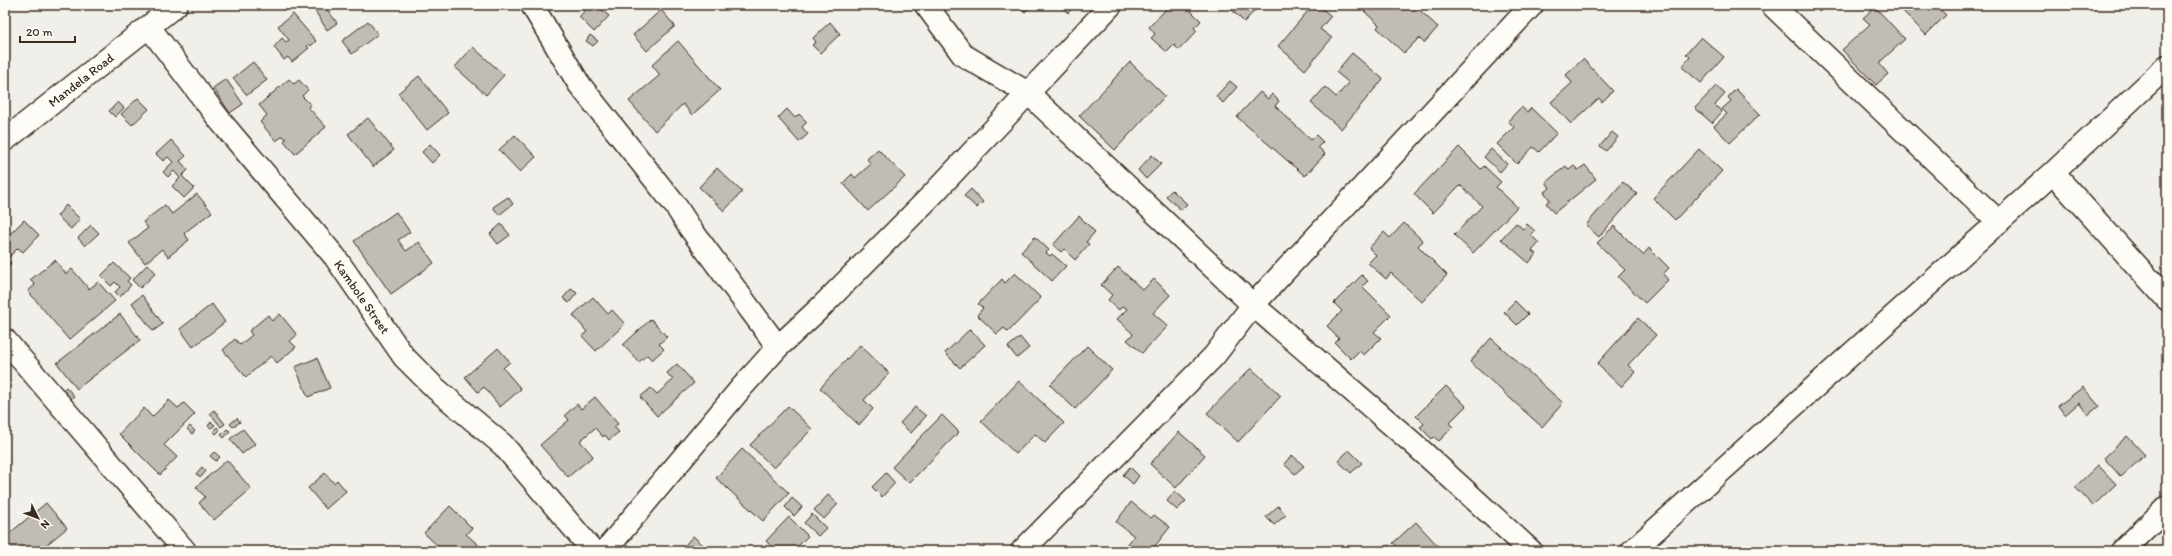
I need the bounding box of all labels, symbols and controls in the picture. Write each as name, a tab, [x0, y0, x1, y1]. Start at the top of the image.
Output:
scale bar	[20, 18, 75, 44]
text: 20 m	[26, 25, 53, 39]
street label: Mandela Road	[45, 50, 117, 110]
street label: Kambole Street	[331, 257, 393, 337]
north arrow	[18, 498, 58, 538]
text: N	[38, 517, 52, 531]

